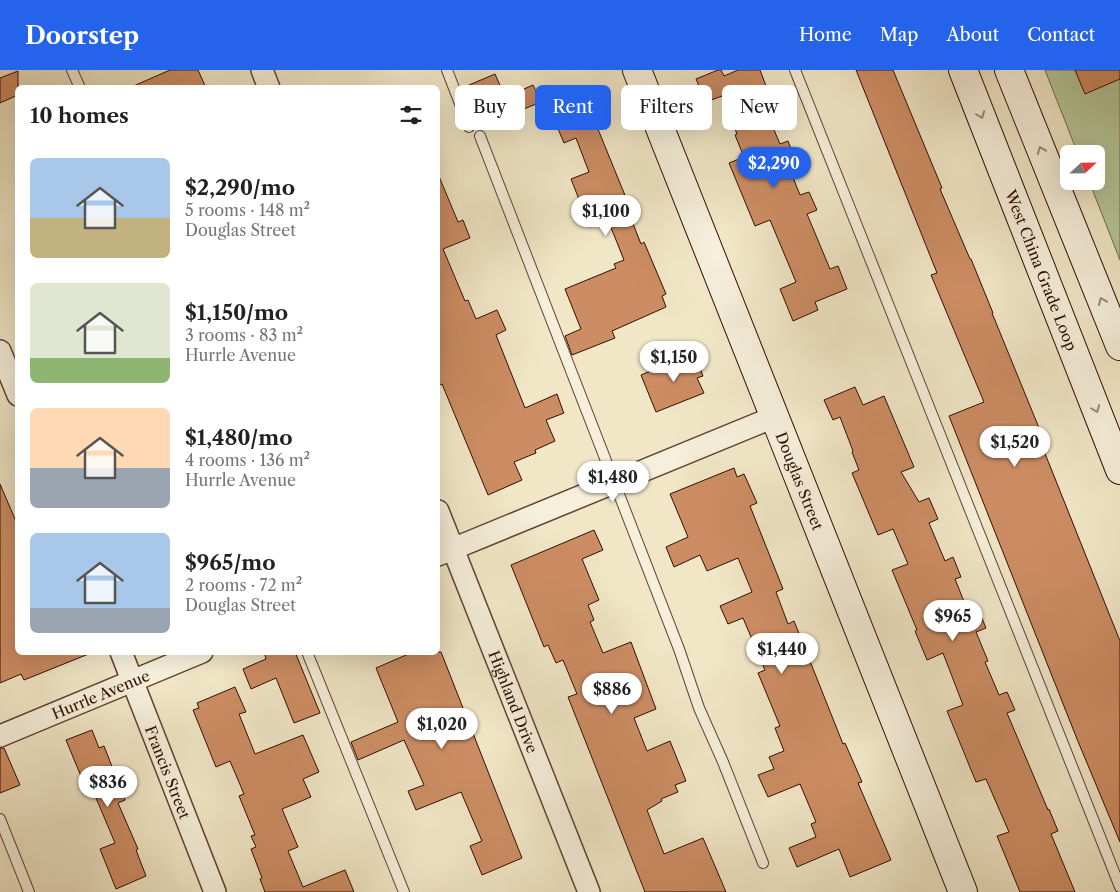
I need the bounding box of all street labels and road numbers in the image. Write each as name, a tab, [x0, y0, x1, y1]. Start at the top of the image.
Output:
street label: West China Grade Loop	[1001, 186, 1082, 353]
street label: Douglas Street	[772, 429, 828, 533]
street label: Highland Drive	[485, 648, 542, 756]
street label: Hurrle Avenue	[49, 665, 152, 723]
street label: Francis Street	[141, 723, 195, 822]

